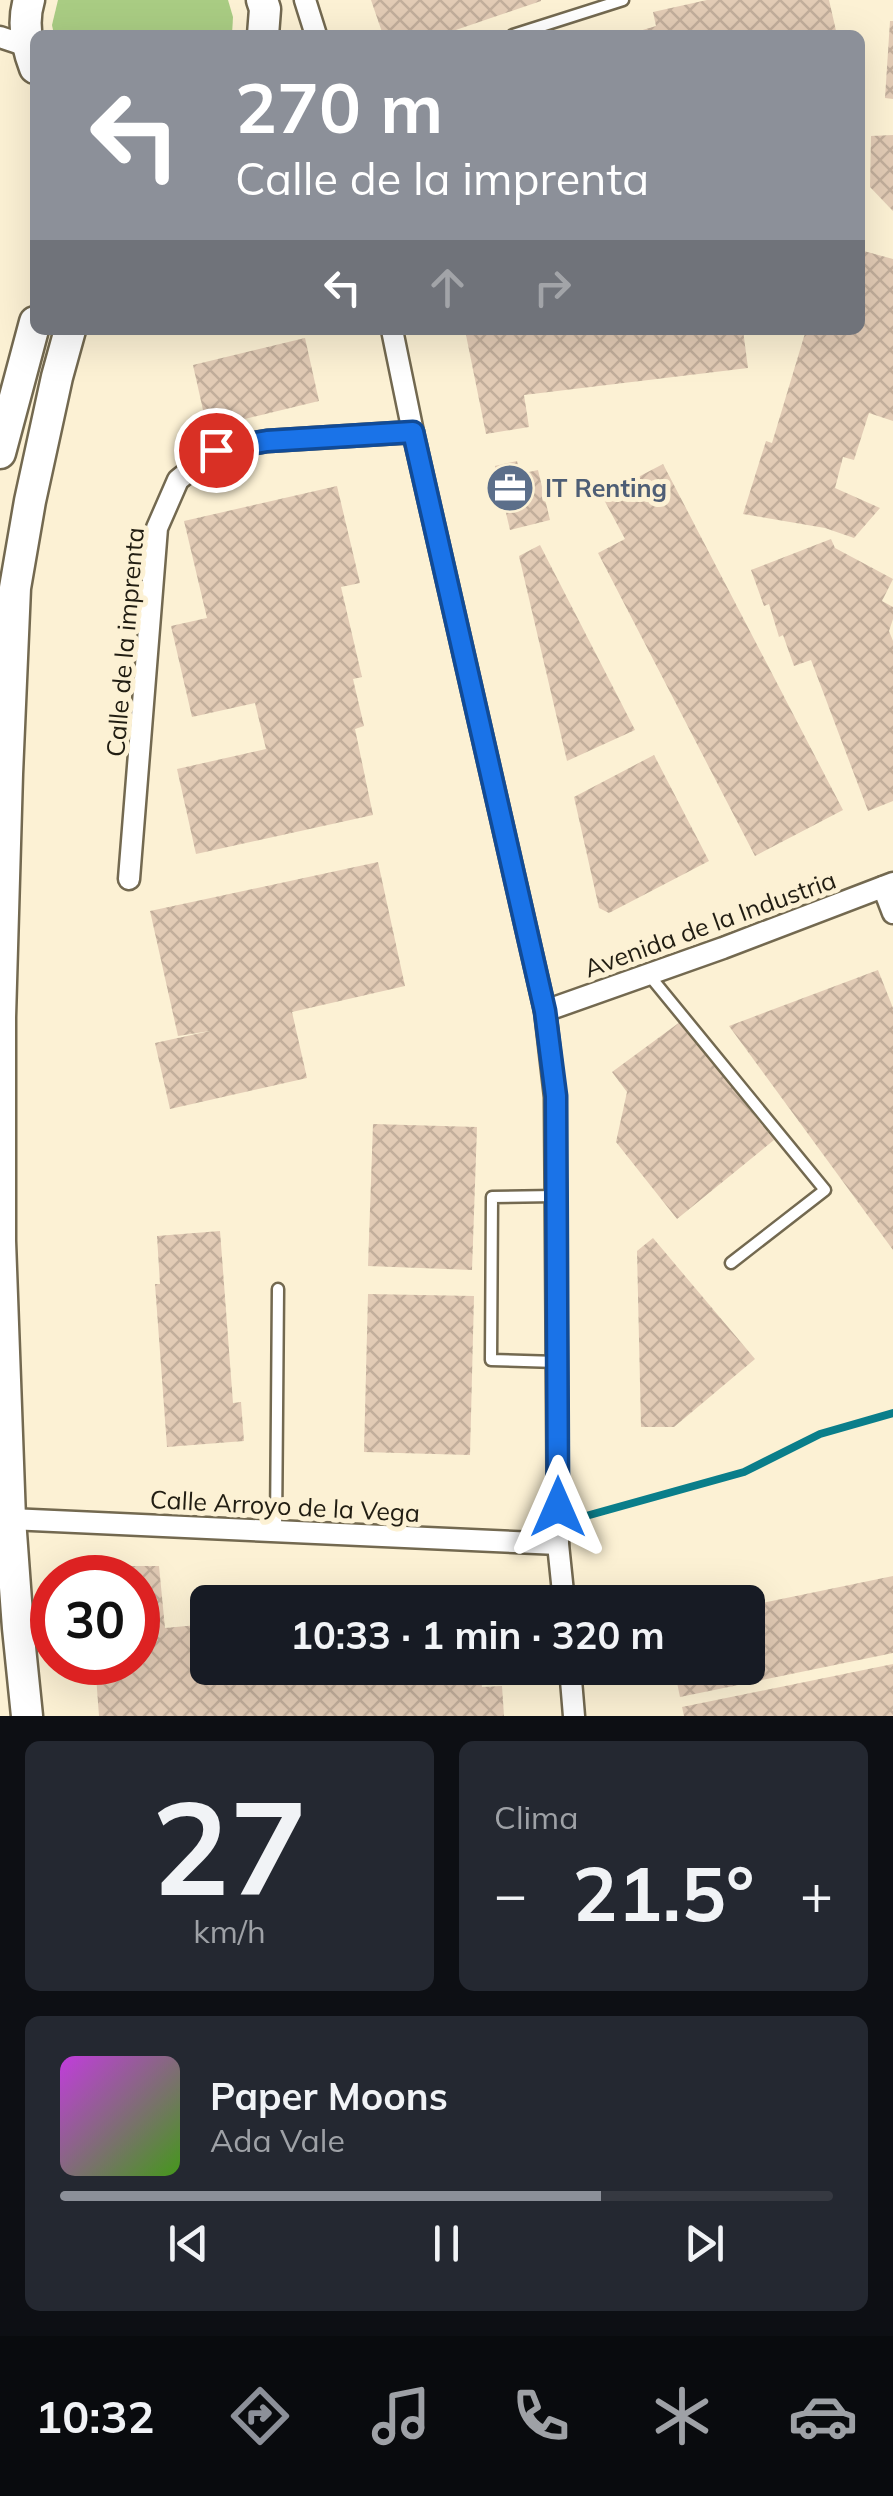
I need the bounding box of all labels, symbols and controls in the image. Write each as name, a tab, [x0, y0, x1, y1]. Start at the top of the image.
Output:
text: 270 m	[235, 63, 443, 151]
icon: left	[70, 70, 200, 200]
text: Calle de la imprenta	[235, 150, 649, 206]
icon: left	[315, 260, 370, 315]
icon: ahead	[420, 260, 475, 315]
icon: right	[525, 260, 580, 315]
pin	[174, 408, 259, 493]
icon: arrive	[189, 423, 244, 478]
office icon: IT Renting	[484, 462, 536, 514]
place label: IT Renting	[545, 472, 667, 503]
street label: Calle de la imprenta	[99, 526, 150, 758]
street label: Avenida de la Industria	[580, 864, 840, 984]
position arrow	[506, 1455, 610, 1559]
street label: Calle Arroyo de la Vega	[149, 1483, 421, 1528]
speed limit sign: 30	[30, 1555, 160, 1685]
text: 10:33 · 1 min · 320 m	[290, 1611, 665, 1659]
text: 27	[151, 1764, 308, 1928]
text: Clima	[494, 1797, 578, 1837]
text: 21.5°	[572, 1846, 755, 1940]
text: −	[494, 1859, 527, 1928]
text: +	[800, 1859, 833, 1928]
text: km/h	[193, 1911, 266, 1951]
text: Paper Moons	[210, 2072, 448, 2120]
text: Ada Vale	[210, 2120, 345, 2160]
icon: previous	[161, 2216, 216, 2271]
icon: pause	[419, 2216, 474, 2271]
icon: next	[677, 2216, 732, 2271]
icon: directions	[225, 2381, 295, 2451]
icon: music	[366, 2381, 436, 2451]
icon: phone	[506, 2381, 576, 2451]
icon: climate	[647, 2381, 717, 2451]
icon: car	[788, 2381, 858, 2451]
text: 10:32	[35, 2388, 154, 2444]

